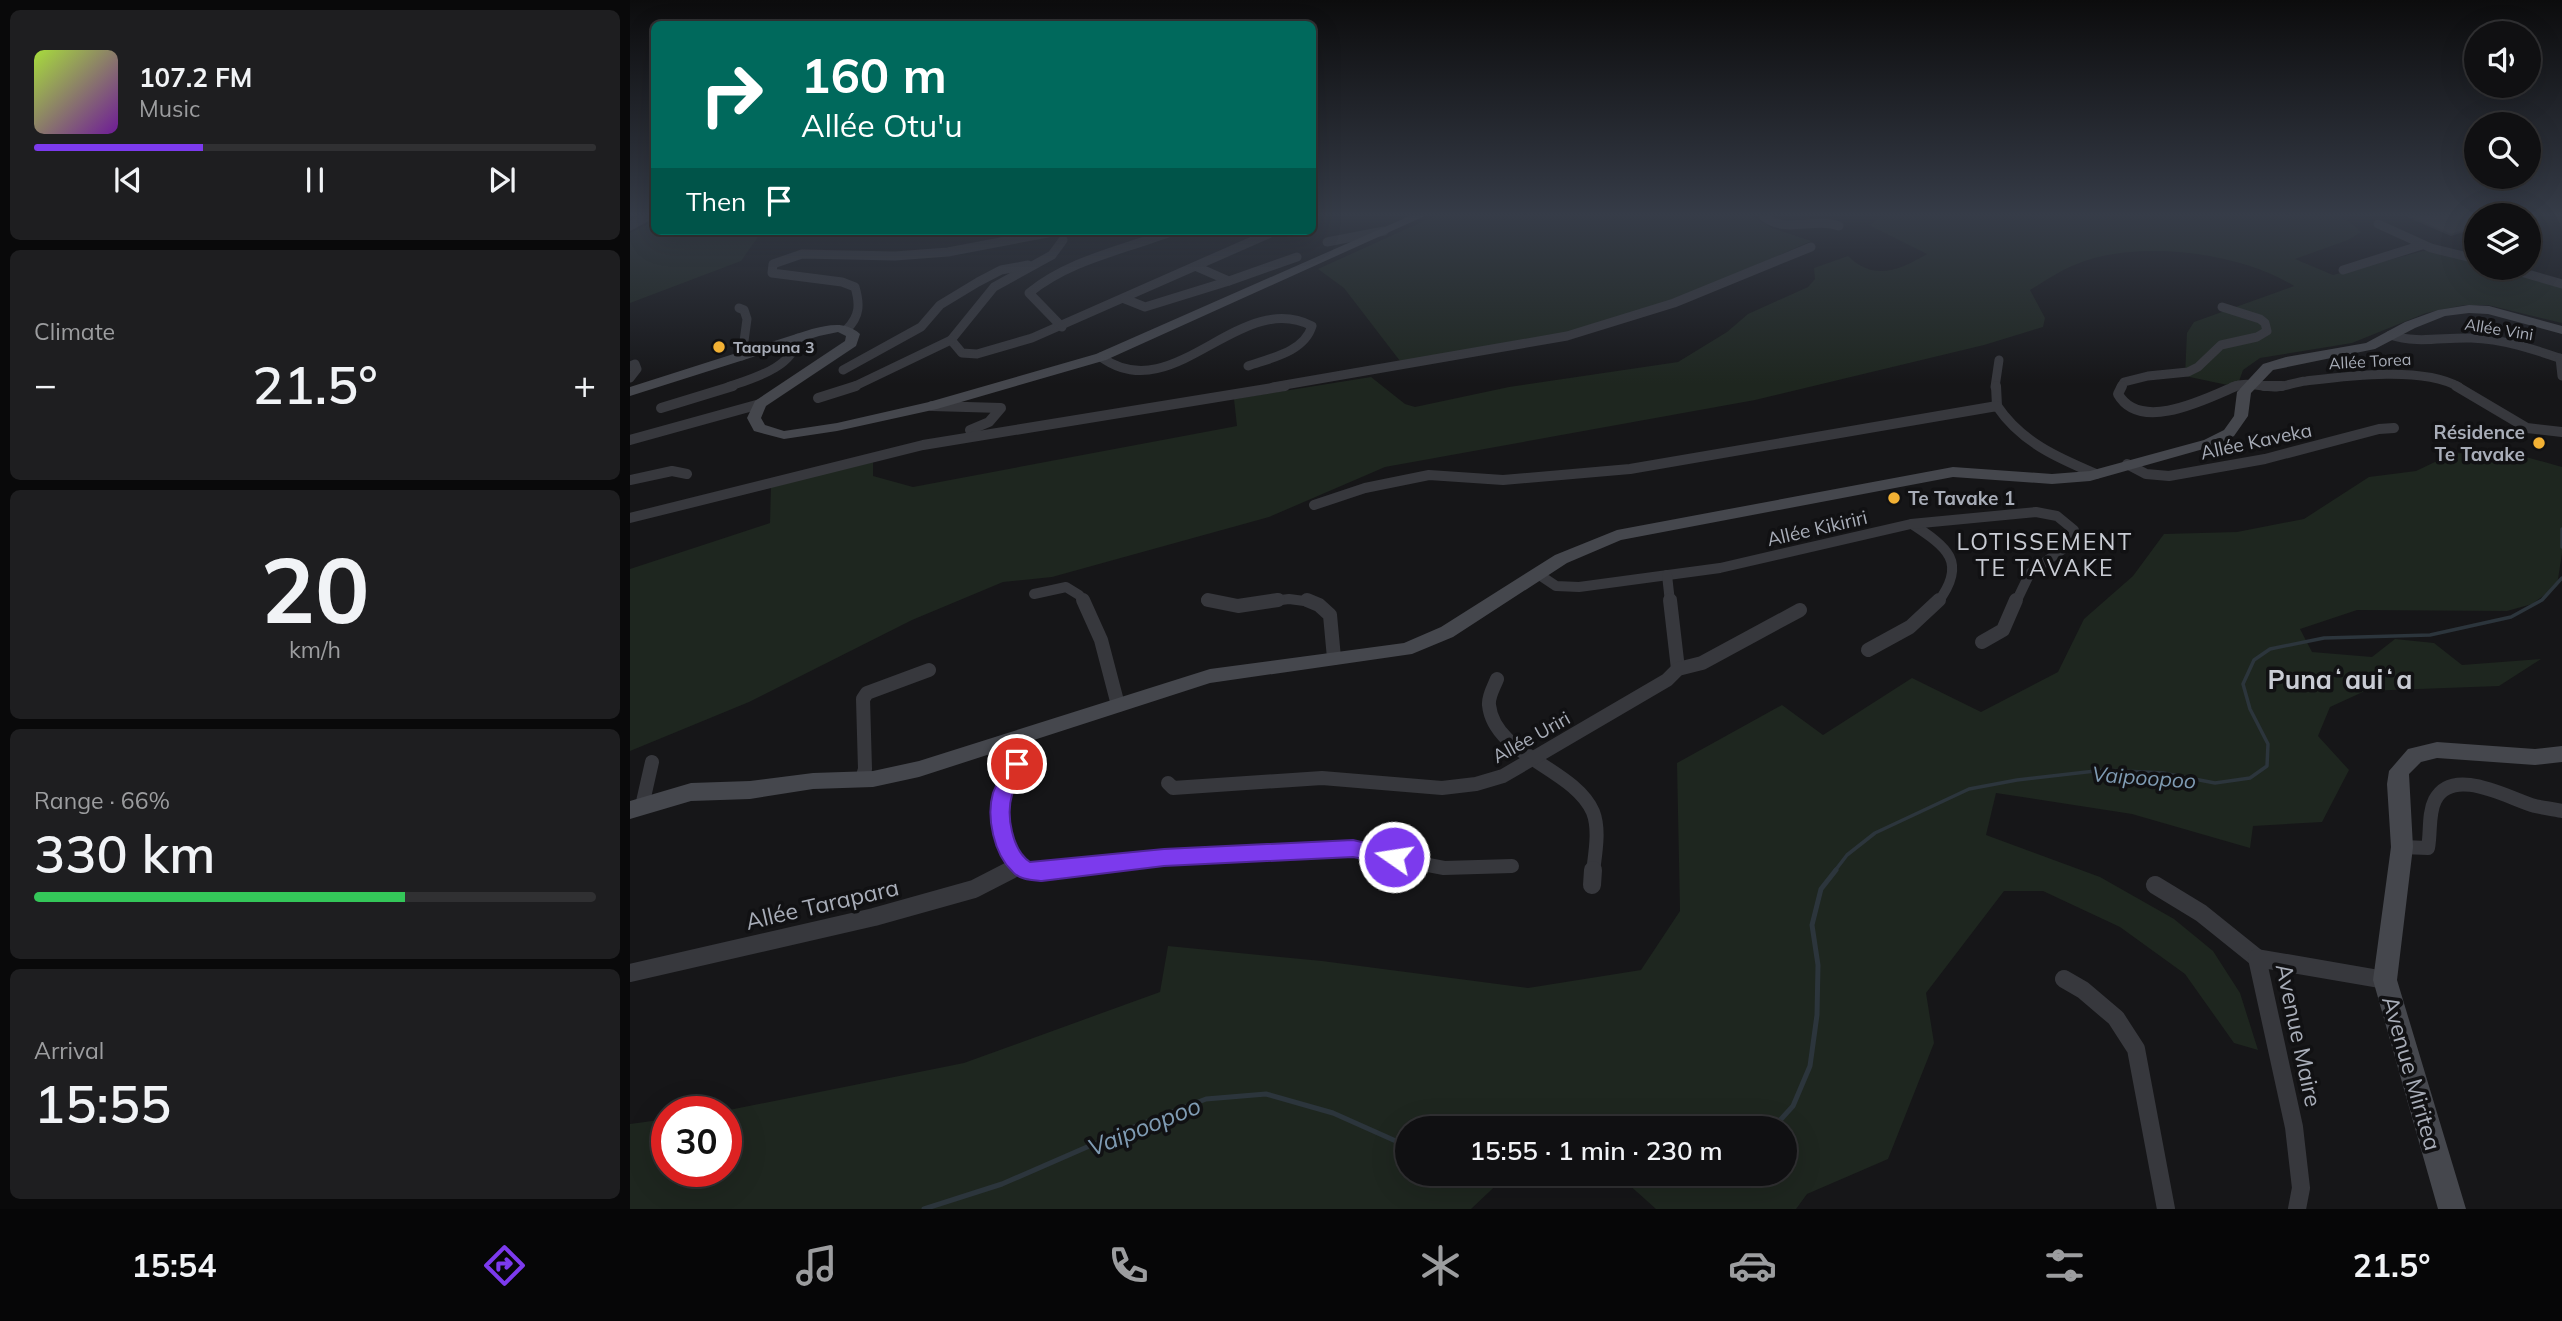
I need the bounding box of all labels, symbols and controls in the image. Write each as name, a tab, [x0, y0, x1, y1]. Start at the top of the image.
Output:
map controls	[2464, 21, 2541, 280]
button: sound	[2464, 21, 2541, 98]
text: 160 m	[801, 44, 947, 105]
icon: right	[686, 49, 777, 140]
text: 107.2 FM	[139, 61, 252, 94]
text: Music	[139, 94, 200, 123]
text: Allée Otu'u	[801, 105, 963, 145]
button: search	[2464, 112, 2541, 189]
icon: previous	[109, 161, 147, 199]
icon: pause	[296, 161, 334, 199]
icon: next	[483, 161, 521, 199]
icon: arrive	[760, 182, 798, 220]
text: Then	[686, 185, 746, 218]
button: layers	[2464, 203, 2541, 280]
street label: Allée Vini	[2463, 314, 2535, 344]
text: Climate	[34, 317, 115, 346]
place label: Taapuna 3	[733, 337, 815, 357]
marker: Taapuna 3	[711, 339, 727, 355]
street label: Allée Torea	[2328, 349, 2412, 373]
text: 21.5°	[252, 352, 378, 417]
text: −	[34, 360, 57, 408]
text: +	[573, 360, 596, 408]
street label: Allée Kaveka	[2198, 417, 2314, 465]
place label: Résidence Te Tavake	[2434, 420, 2525, 466]
marker: Résidence Te Tavake	[2531, 435, 2547, 451]
place label: Te Tavake 1	[1908, 486, 2015, 510]
marker: Te Tavake 1	[1886, 490, 1902, 506]
street label: Allée Kikiriri	[1764, 505, 1870, 551]
district label: LOTISSEMENT TE TAVAKE	[1957, 527, 2133, 582]
text: 20	[260, 532, 370, 646]
text: km/h	[289, 635, 341, 664]
district label: Punaʻauiʻa	[2268, 663, 2412, 696]
street label: Allée Uriri	[1488, 706, 1574, 768]
pin	[987, 734, 1047, 794]
icon: arrive	[998, 745, 1036, 783]
water label: Vaipoopoo	[2091, 760, 2197, 794]
text: Range · 66%	[34, 786, 170, 815]
position arrow	[1357, 820, 1431, 894]
text: 330 km	[34, 821, 215, 886]
street label: Allée Tarapara	[743, 872, 901, 936]
street label: Avenue Maire	[2270, 961, 2328, 1109]
street label: Avenue Miritea	[2376, 992, 2448, 1154]
text: Arrival	[34, 1036, 104, 1065]
text: 15:55	[34, 1071, 171, 1136]
water label: Vaipoopoo	[1083, 1090, 1205, 1162]
speed limit sign: 30	[651, 1096, 742, 1187]
text: 15:55 · 1 min · 230 m	[1469, 1134, 1723, 1167]
icon: directions	[480, 1241, 529, 1290]
icon: music	[792, 1241, 841, 1290]
icon: phone	[1104, 1241, 1153, 1290]
icon: climate	[1416, 1241, 1465, 1290]
icon: car	[1728, 1241, 1777, 1290]
icon: filters	[2040, 1241, 2089, 1290]
text: 15:54	[132, 1245, 216, 1285]
text: 21.5°	[2353, 1245, 2430, 1285]

